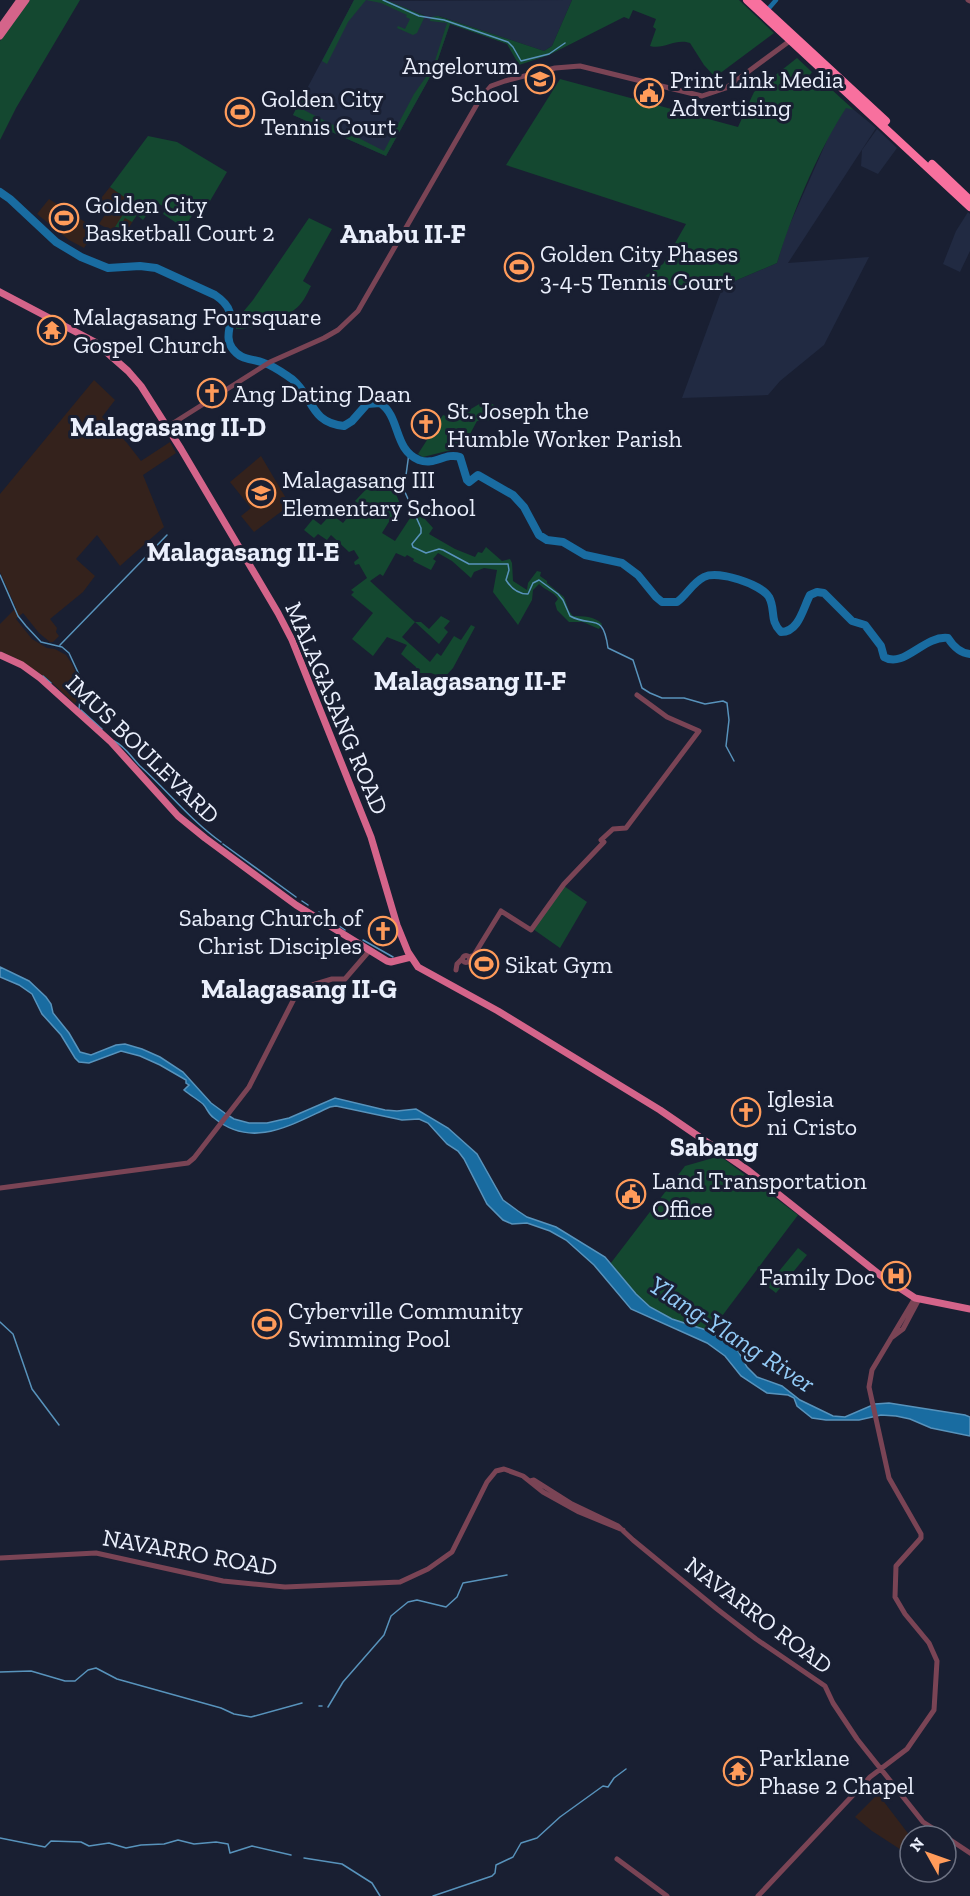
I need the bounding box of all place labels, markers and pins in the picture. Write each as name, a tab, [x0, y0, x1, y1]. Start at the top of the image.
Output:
place label: Angelorum School	[402, 51, 519, 108]
school or university icon: Angelorum School	[524, 63, 556, 95]
place label: Print Link Media Advertising	[670, 65, 844, 122]
public building icon: Print Link Media Advertising	[633, 77, 665, 109]
place label: Golden City Tennis Court	[261, 84, 396, 141]
sports icon: Golden City Tennis Court	[224, 96, 256, 128]
place label: Golden City Basketball Court 2	[85, 190, 275, 247]
sports icon: Golden City Basketball Court 2	[48, 202, 80, 234]
place label: Golden City Phases 3-4-5 Tennis Court	[540, 239, 738, 296]
sports icon: Golden City Phases 3-4-5 Tennis Court	[503, 251, 535, 283]
place label: Malagasang Foursquare Gospel Church	[73, 302, 321, 359]
temple icon: Malagasang Foursquare Gospel Church	[36, 314, 68, 346]
church icon: Ang Dating Daan	[196, 377, 228, 409]
place label: Ang Dating Daan	[233, 379, 411, 408]
place label: St. Joseph the Humble Worker Parish	[447, 396, 683, 453]
church icon: St. Joseph the Humble Worker Parish	[410, 408, 442, 440]
place label: Malagasang III Elementary School	[282, 465, 476, 522]
school or university icon: Malagasang III Elementary School	[245, 477, 277, 509]
place label: Sabang Church of Christ Disciples	[179, 903, 364, 960]
church icon: Sabang Church of Christ Disciples	[367, 915, 399, 947]
sports icon: Sikat Gym	[468, 948, 500, 980]
place label: Sikat Gym	[505, 950, 613, 979]
place label: Iglesia ni Cristo	[767, 1084, 857, 1141]
church icon: Iglesia ni Cristo	[730, 1096, 762, 1128]
place label: Land Transportation Office	[652, 1166, 867, 1223]
public building icon: Land Transportation Office	[615, 1178, 647, 1210]
hospital icon: Family Doc	[880, 1260, 912, 1292]
place label: Family Doc	[759, 1262, 875, 1291]
place label: Cyberville Community Swimming Pool	[288, 1296, 523, 1353]
sports icon: Cyberville Community Swimming Pool	[251, 1308, 283, 1340]
place label: Parklane Phase 2 Chapel	[759, 1743, 914, 1800]
temple icon: Parklane Phase 2 Chapel	[722, 1755, 754, 1787]

